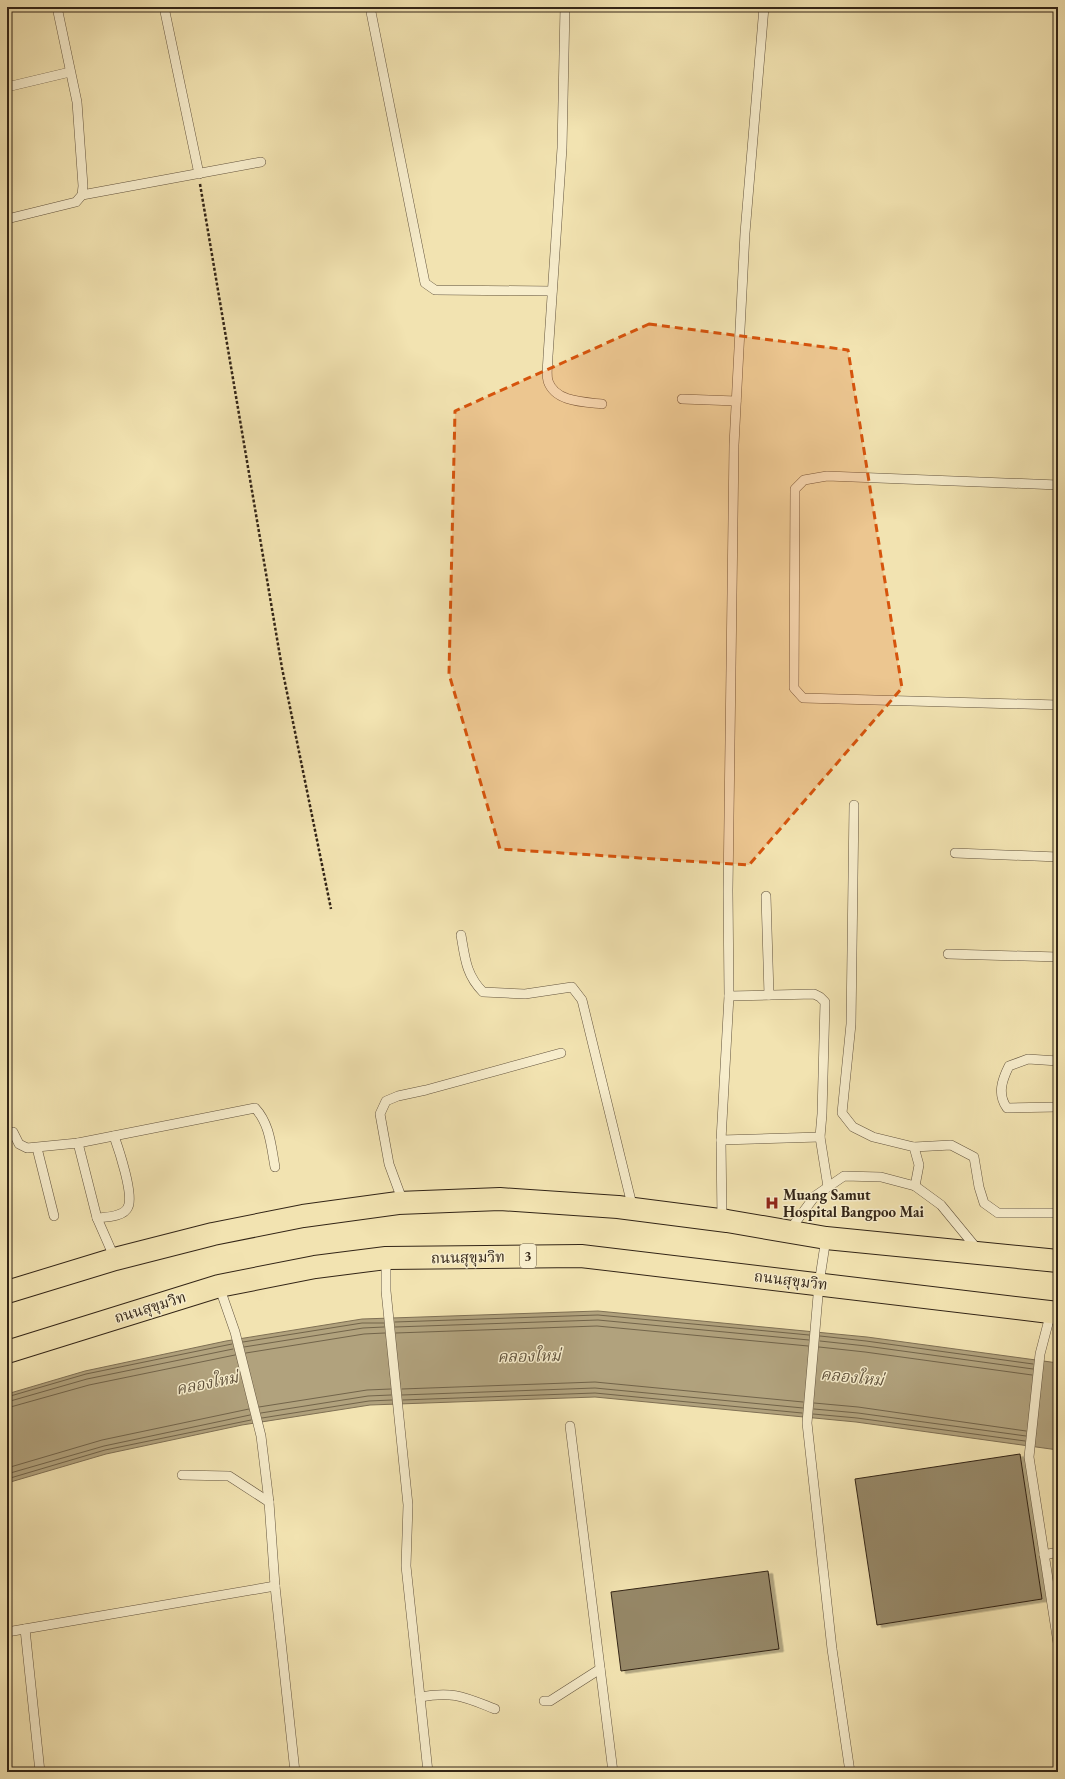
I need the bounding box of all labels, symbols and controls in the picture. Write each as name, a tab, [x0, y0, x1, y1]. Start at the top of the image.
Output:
place label: Muang Samut Hospital Bangpoo Mai	[783, 1185, 925, 1221]
hospital icon: Muang Samut Hospital Bangpoo Mai	[764, 1195, 780, 1211]
road number: 3	[520, 1244, 536, 1268]
street label: ถนนสุขุมวิท	[431, 1247, 505, 1269]
street label: ถนนสุขุมวิท	[753, 1266, 829, 1296]
street label: ถนนสุขุมวิท	[112, 1287, 189, 1329]
water label: คลองใหม่	[497, 1344, 563, 1367]
water label: คลองใหม่	[819, 1362, 887, 1391]
water label: คลองใหม่	[174, 1365, 242, 1399]

